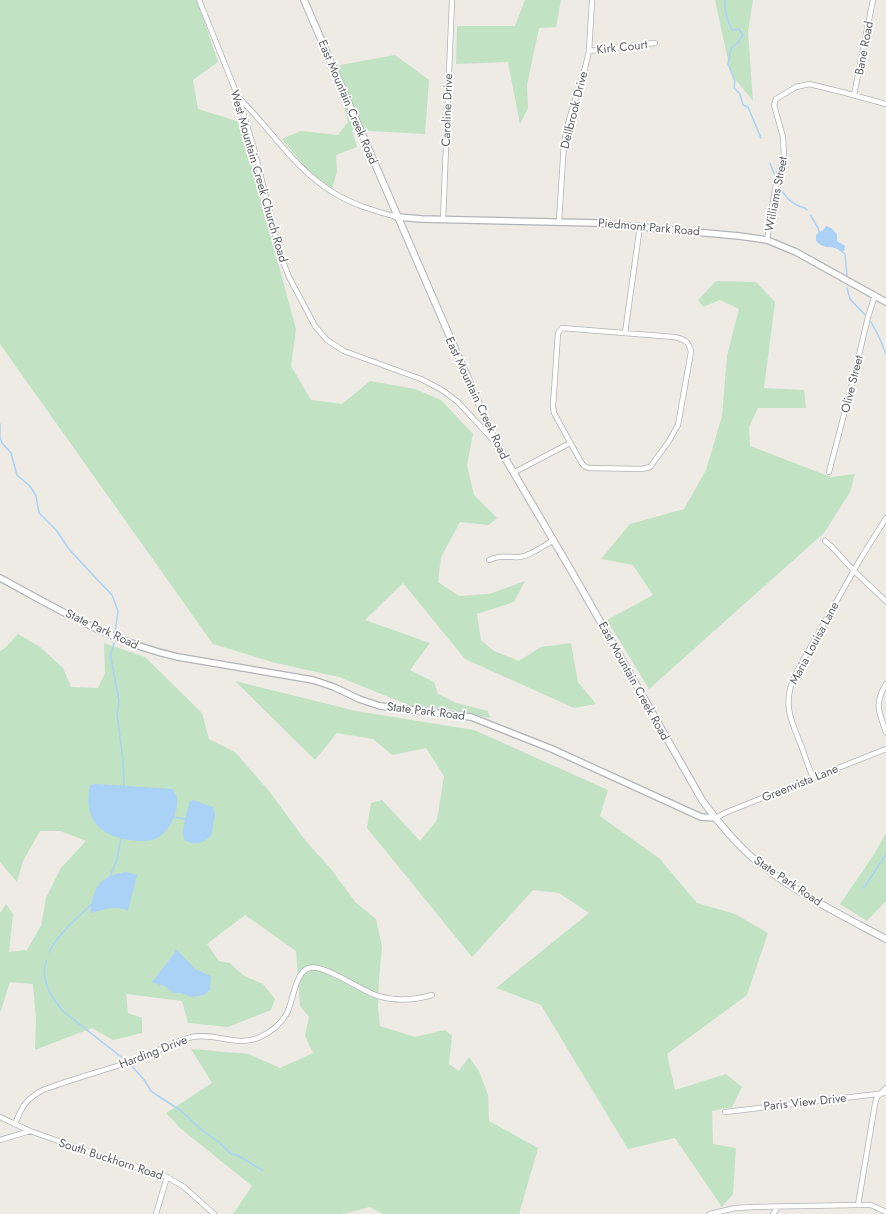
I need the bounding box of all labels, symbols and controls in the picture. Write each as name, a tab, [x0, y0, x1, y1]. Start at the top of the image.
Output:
street label: Bane Road	[850, 20, 878, 76]
street label: Kirk Court	[596, 35, 648, 59]
street label: East Mountain Creek Road	[314, 37, 382, 167]
street label: Dellbrook Drive	[556, 69, 592, 151]
street label: Caroline Drive	[437, 73, 457, 147]
street label: West Mountain Creek Church Road	[226, 88, 292, 264]
street label: Williams Street	[760, 155, 792, 233]
street label: Piedmont Park Road	[597, 214, 701, 240]
street label: East Mountain Creek Road	[441, 334, 513, 462]
street label: Olive Street	[836, 353, 868, 415]
street label: Maria Louisa Lane	[785, 598, 843, 688]
street label: State Park Road	[63, 604, 141, 654]
street label: East Mountain Creek Road	[594, 618, 674, 744]
street label: State Park Road	[386, 697, 466, 725]
street label: Greenvista Lane	[759, 759, 841, 807]
street label: State Park Road	[750, 852, 826, 910]
street label: Harding Drive	[116, 1031, 190, 1073]
street label: Paris View Drive	[763, 1089, 847, 1115]
street label: South Buckhorn Road	[56, 1134, 166, 1184]

